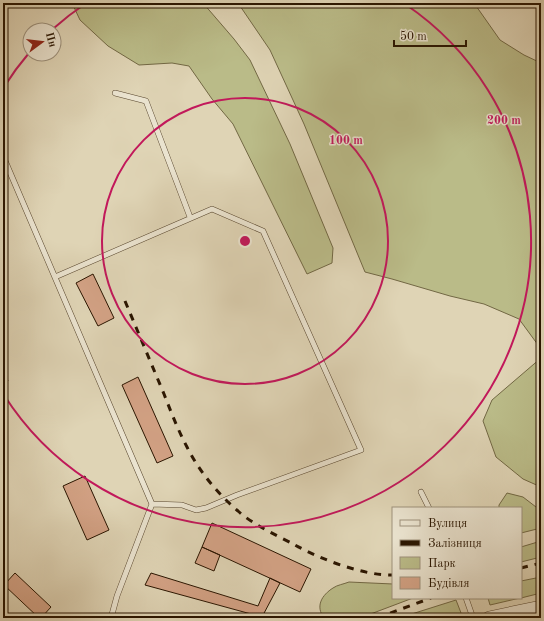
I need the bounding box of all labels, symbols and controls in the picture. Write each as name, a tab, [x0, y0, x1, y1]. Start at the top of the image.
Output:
north arrow	[22, 22, 62, 62]
scale bar	[394, 22, 466, 48]
text: 50 m	[400, 30, 427, 43]
text: Пн	[43, 31, 57, 49]
text: 200 m	[487, 115, 521, 127]
text: 100 m	[329, 135, 363, 147]
centre of rings	[238, 234, 252, 248]
legend	[392, 507, 522, 599]
text: Вулиця	[428, 518, 467, 530]
text: Залізниця	[428, 537, 482, 550]
text: Парк	[428, 558, 456, 570]
text: Будівля	[428, 577, 470, 590]

